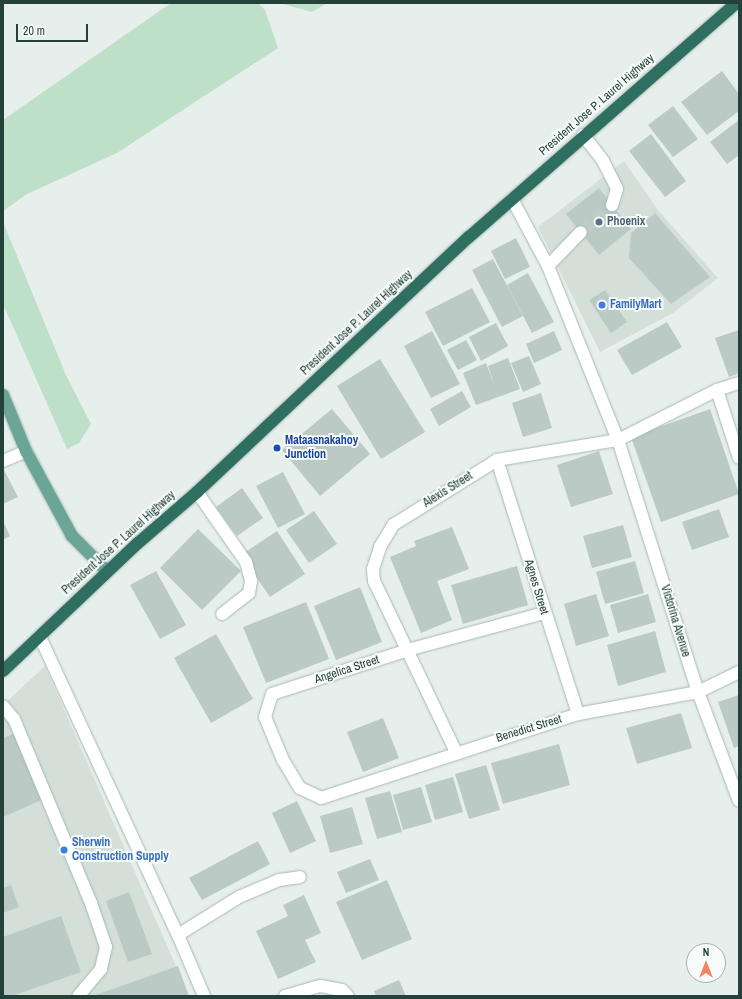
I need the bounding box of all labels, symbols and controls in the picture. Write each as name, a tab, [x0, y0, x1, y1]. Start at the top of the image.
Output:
scale bar	[18, 16, 90, 42]
text: 20 m	[23, 23, 45, 39]
street label: President Jose P. Laurel Highway	[537, 51, 657, 159]
place label: Phoenix	[607, 215, 645, 229]
marker: Phoenix	[594, 217, 604, 227]
street label: President Jose P. Laurel Highway	[298, 267, 416, 379]
place label: FamilyMart	[610, 298, 661, 312]
marker: FamilyMart	[597, 300, 607, 310]
place label: Mataasnakahoy Junction	[285, 434, 358, 462]
marker: Mataasnakahoy Junction	[272, 443, 282, 453]
street label: Alexis Street	[421, 469, 475, 511]
street label: President Jose P. Laurel Highway	[59, 488, 179, 598]
street label: Agnes Street	[521, 558, 551, 616]
street label: Victorina Avenue	[657, 583, 693, 659]
street label: Angelica Street	[313, 653, 381, 687]
street label: Benedict Street	[494, 712, 564, 746]
place label: Sherwin Construction Supply	[72, 836, 169, 864]
marker: Sherwin Construction Supply	[59, 845, 69, 855]
north arrow	[686, 943, 726, 983]
text: N	[703, 945, 709, 959]

